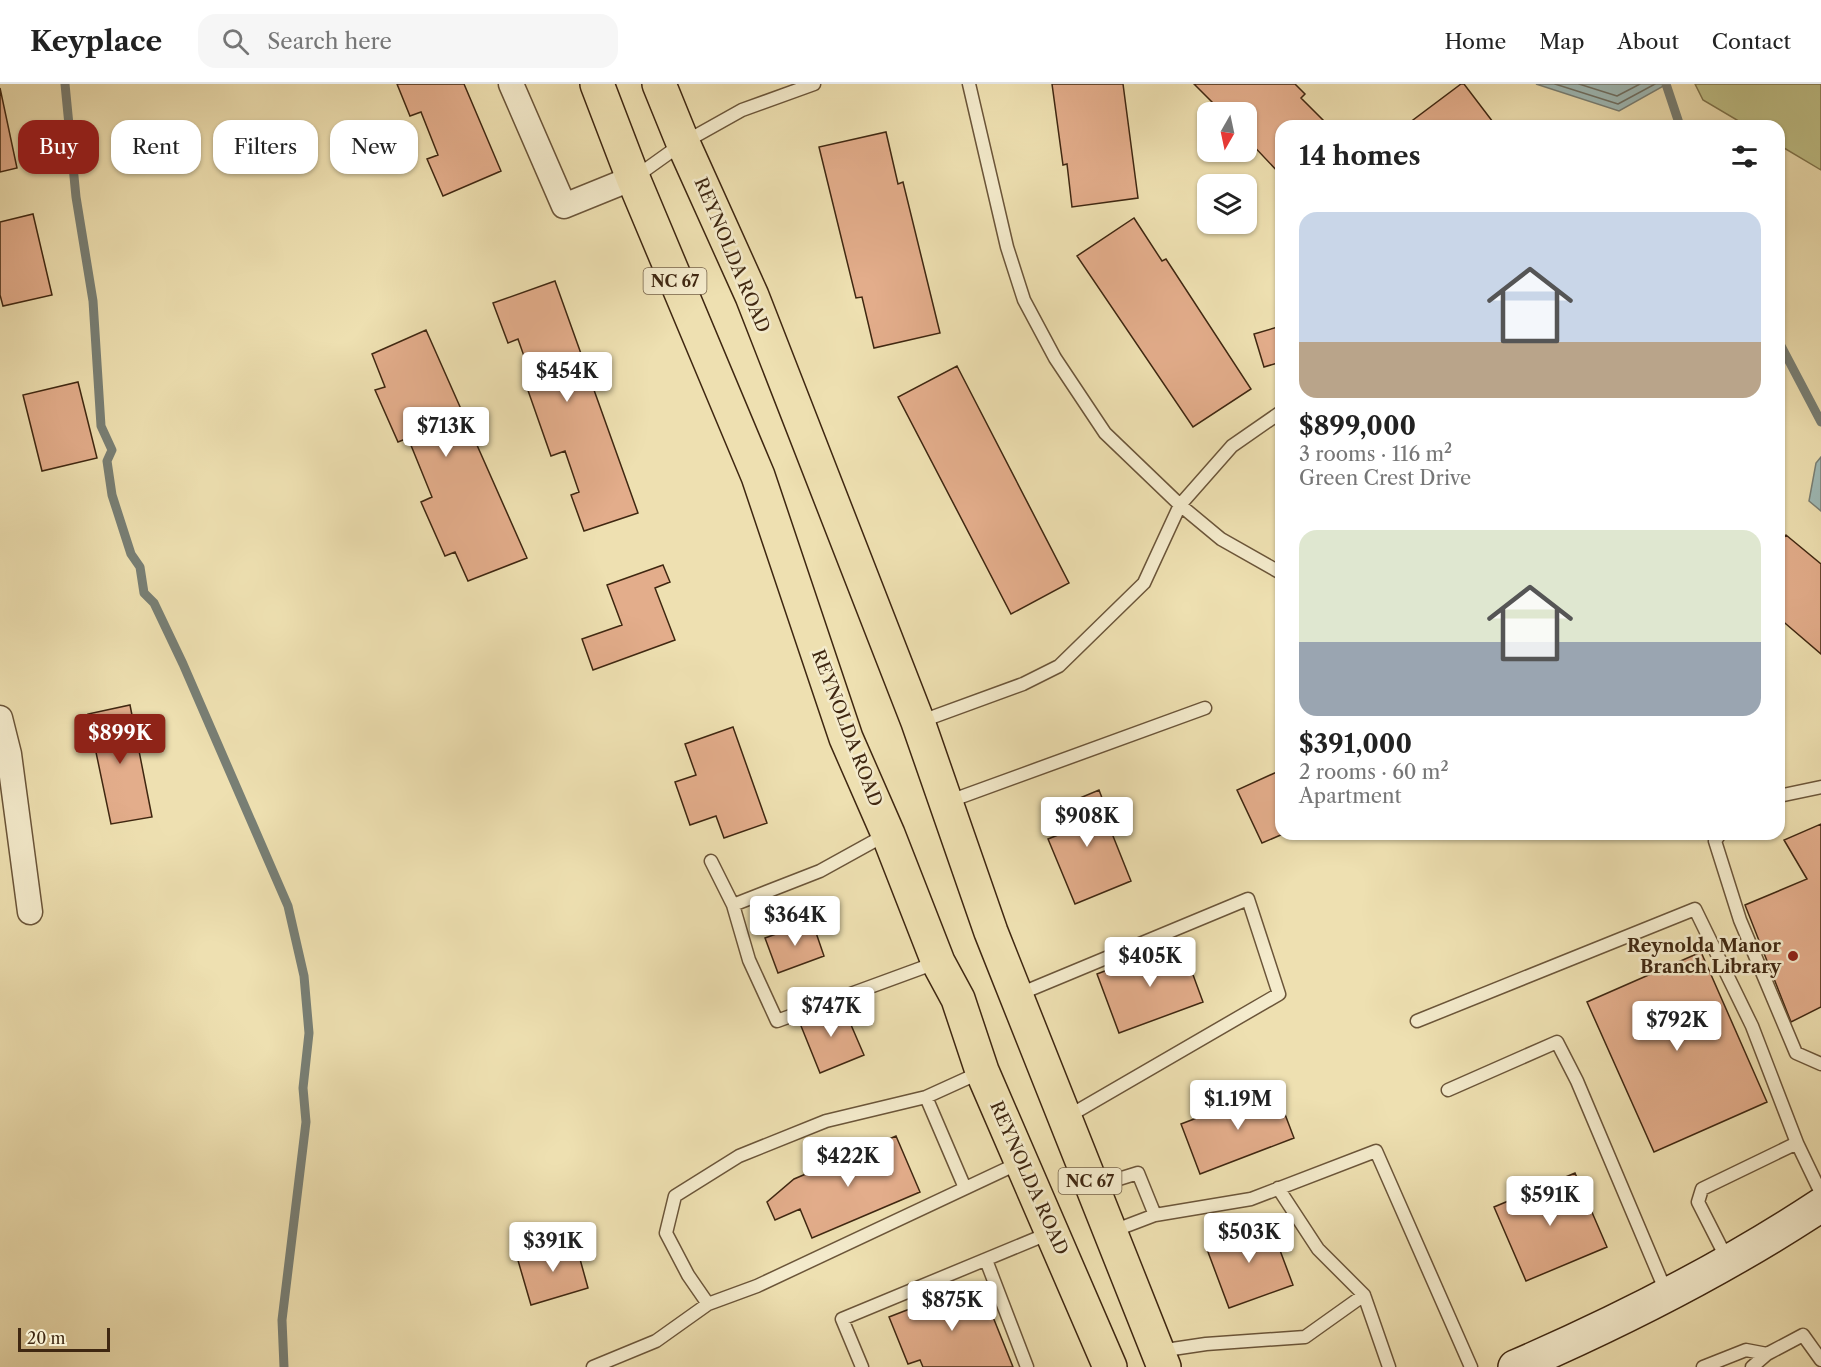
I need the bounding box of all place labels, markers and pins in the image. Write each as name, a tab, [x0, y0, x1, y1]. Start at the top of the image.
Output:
pin: $454K	[525, 352, 609, 403]
pin: $713K	[404, 407, 488, 458]
pin: $899K	[78, 714, 162, 765]
pin: $908K	[1045, 797, 1129, 848]
pin: $364K	[753, 896, 837, 947]
place label: Reynolda Manor Branch Library	[1627, 935, 1782, 978]
pin: $405K	[1108, 937, 1192, 988]
marker: Reynolda Manor Branch Library	[1786, 949, 1800, 963]
pin: $747K	[789, 987, 873, 1038]
pin: $792K	[1635, 1001, 1719, 1052]
pin: $1.19M	[1189, 1080, 1287, 1131]
pin: $422K	[806, 1137, 890, 1188]
pin: $591K	[1508, 1176, 1592, 1227]
pin: $503K	[1207, 1213, 1291, 1264]
pin: $391K	[511, 1222, 595, 1273]
pin: $875K	[910, 1281, 994, 1332]

